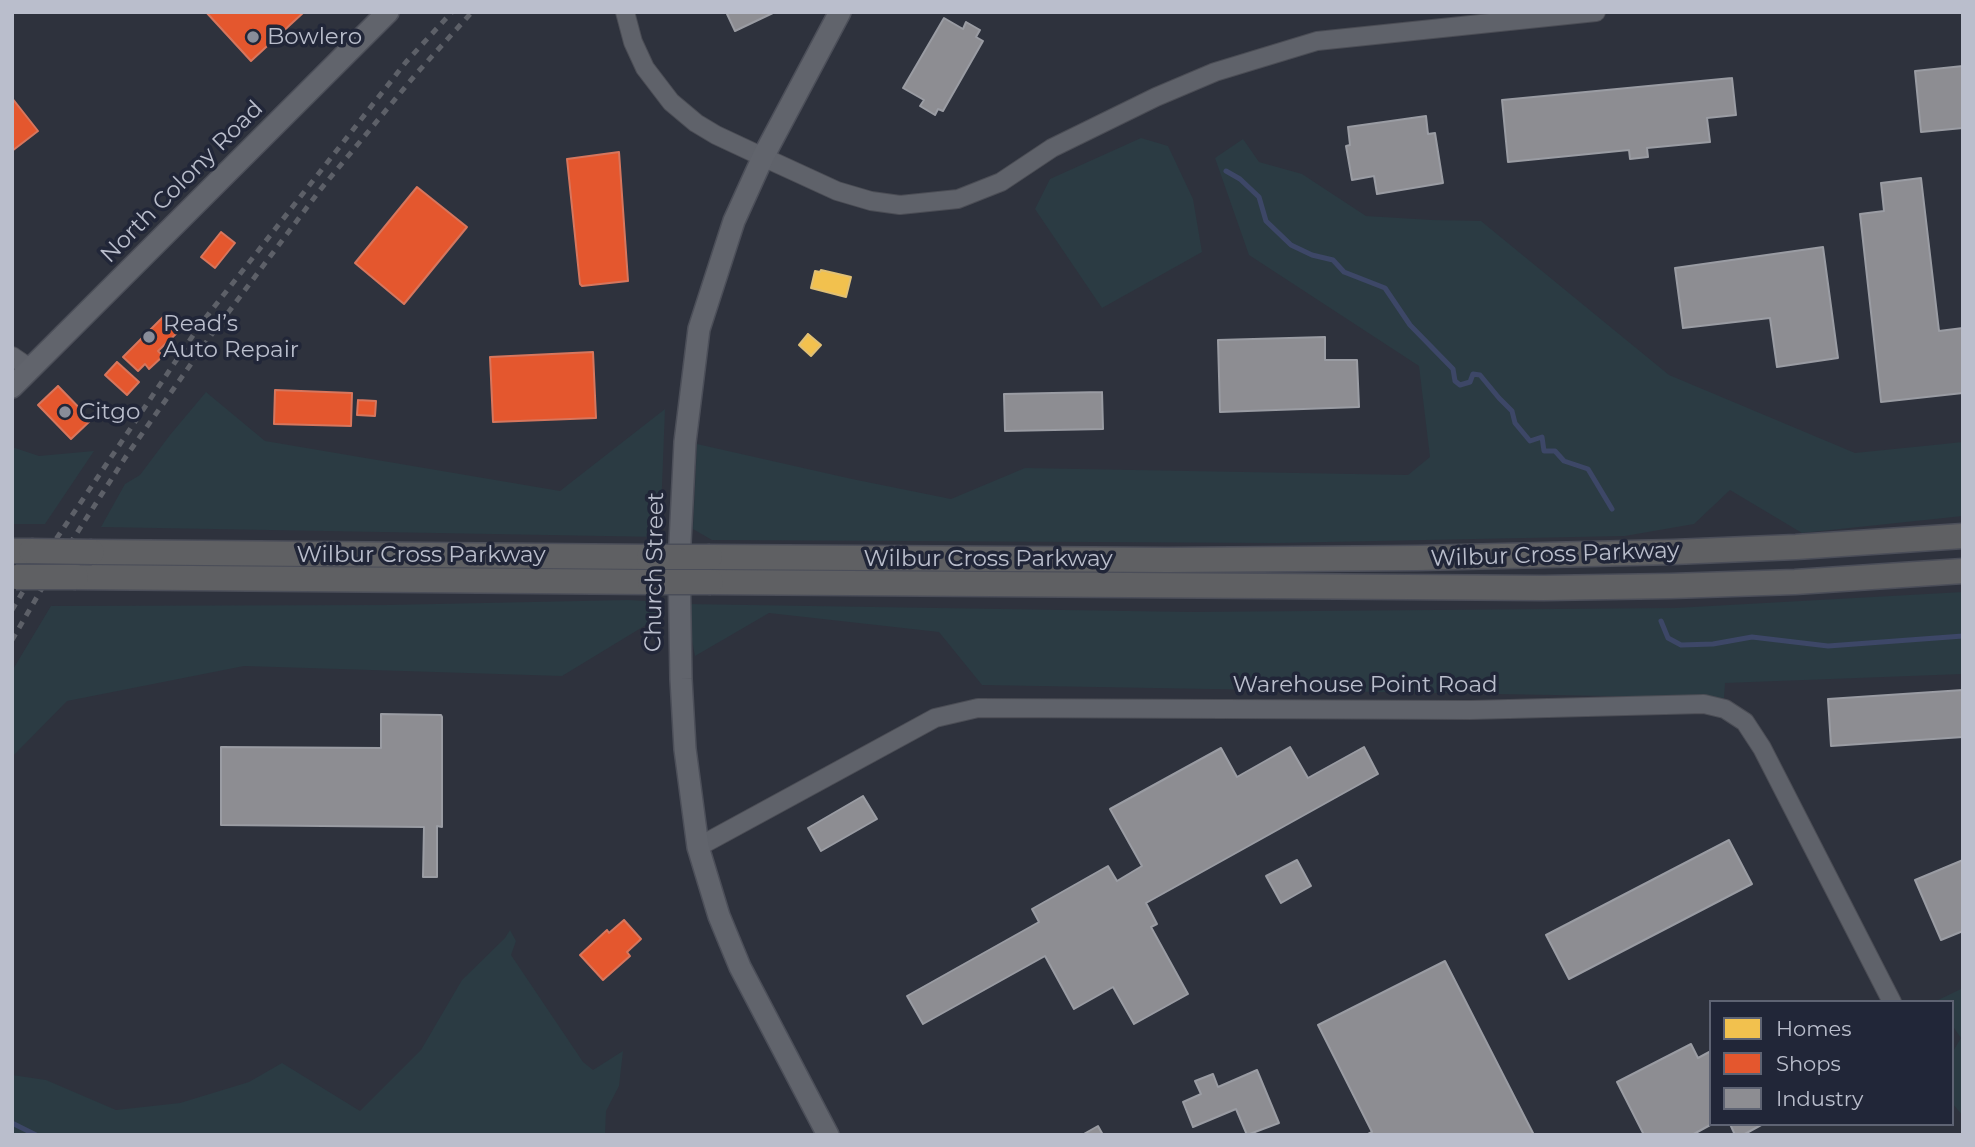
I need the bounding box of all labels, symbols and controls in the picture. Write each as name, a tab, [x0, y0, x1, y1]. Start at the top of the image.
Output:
place label: Bowlero	[267, 23, 362, 51]
marker: Bowlero	[245, 29, 261, 45]
street label: North Colony Road	[95, 95, 269, 269]
place label: Read’s Auto Repair	[163, 310, 299, 364]
marker: Read’s Auto Repair	[141, 329, 157, 345]
place label: Citgo	[79, 398, 140, 426]
marker: Citgo	[57, 404, 73, 420]
street label: Church Street	[640, 492, 670, 652]
street label: Wilbur Cross Parkway	[1430, 537, 1680, 573]
street label: Wilbur Cross Parkway	[296, 541, 546, 569]
street label: Wilbur Cross Parkway	[863, 545, 1113, 573]
street label: Warehouse Point Road	[1232, 671, 1498, 699]
legend	[1709, 1000, 1954, 1126]
text: Homes	[1776, 1016, 1851, 1041]
text: Shops	[1776, 1051, 1841, 1076]
text: Industry	[1776, 1086, 1863, 1111]

